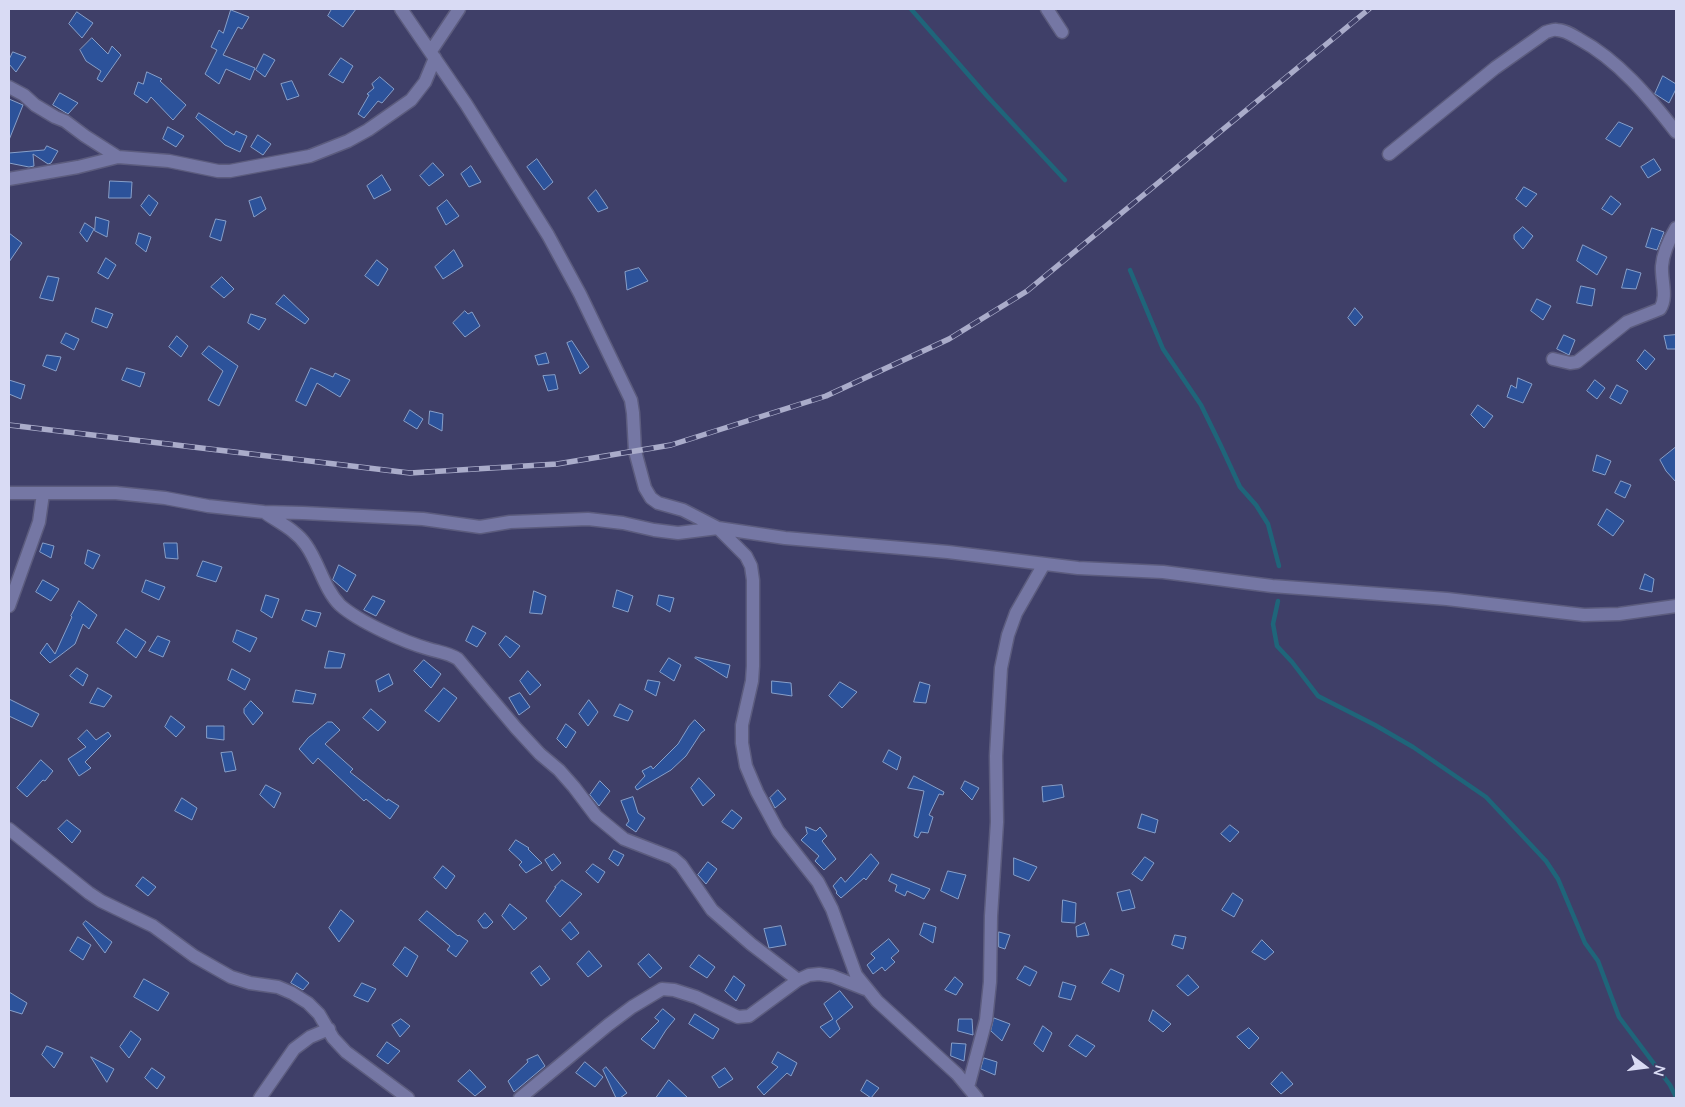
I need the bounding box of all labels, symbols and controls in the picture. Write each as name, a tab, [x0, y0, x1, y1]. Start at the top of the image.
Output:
north arrow	[1620, 1042, 1670, 1092]
text: N	[1650, 1064, 1670, 1078]

